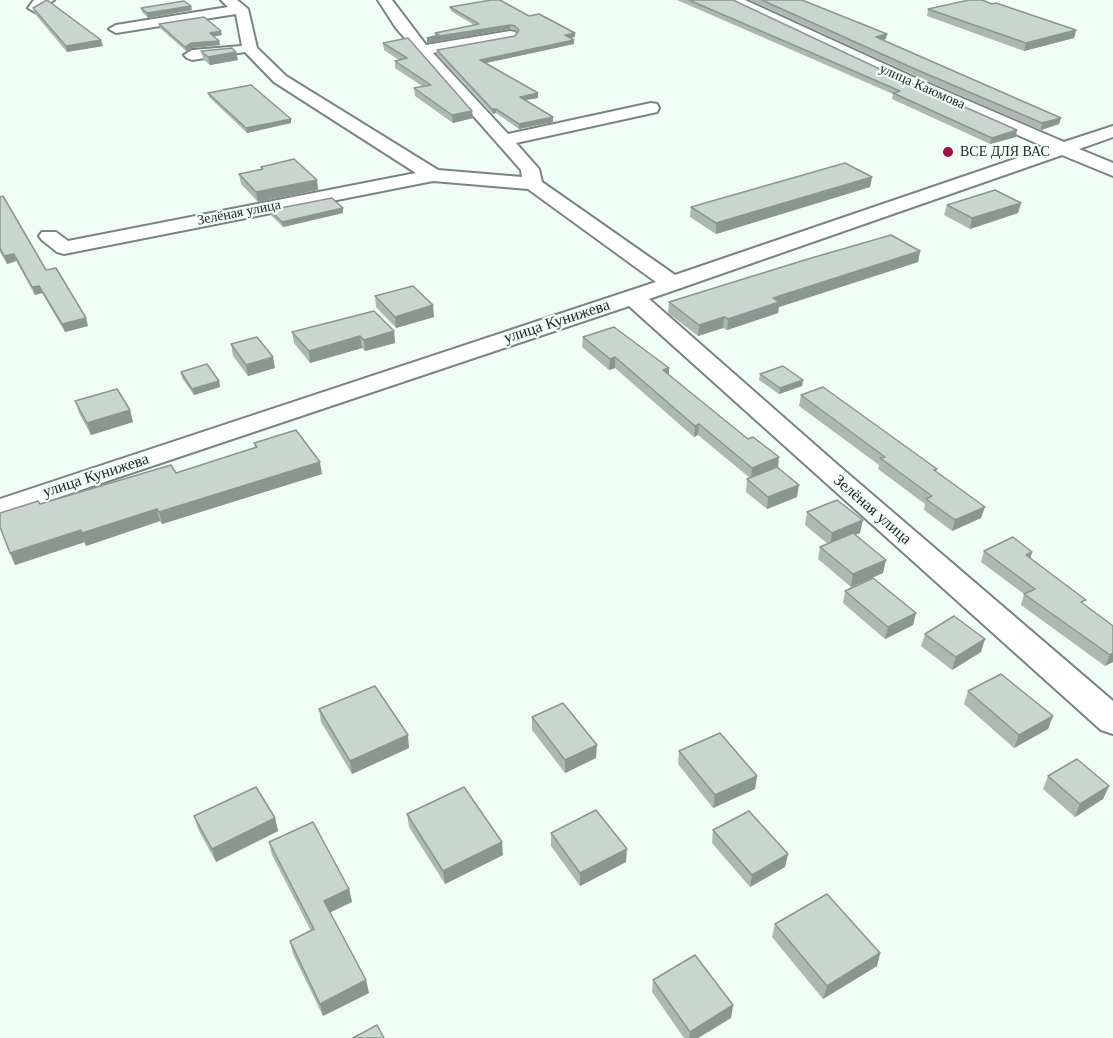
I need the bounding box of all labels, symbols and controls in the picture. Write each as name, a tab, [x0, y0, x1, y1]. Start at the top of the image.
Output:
street label: улица Каюмова	[876, 61, 968, 113]
place label: ВСЕ ДЛЯ ВАС	[960, 144, 1050, 160]
marker: ВСЕ ДЛЯ ВАС	[941, 145, 955, 159]
street label: Зелёная улица	[196, 197, 282, 229]
street label: улица Кунижева	[501, 296, 613, 348]
street label: улица Кунижева	[40, 450, 152, 502]
street label: Зелёная улица	[829, 471, 915, 549]

